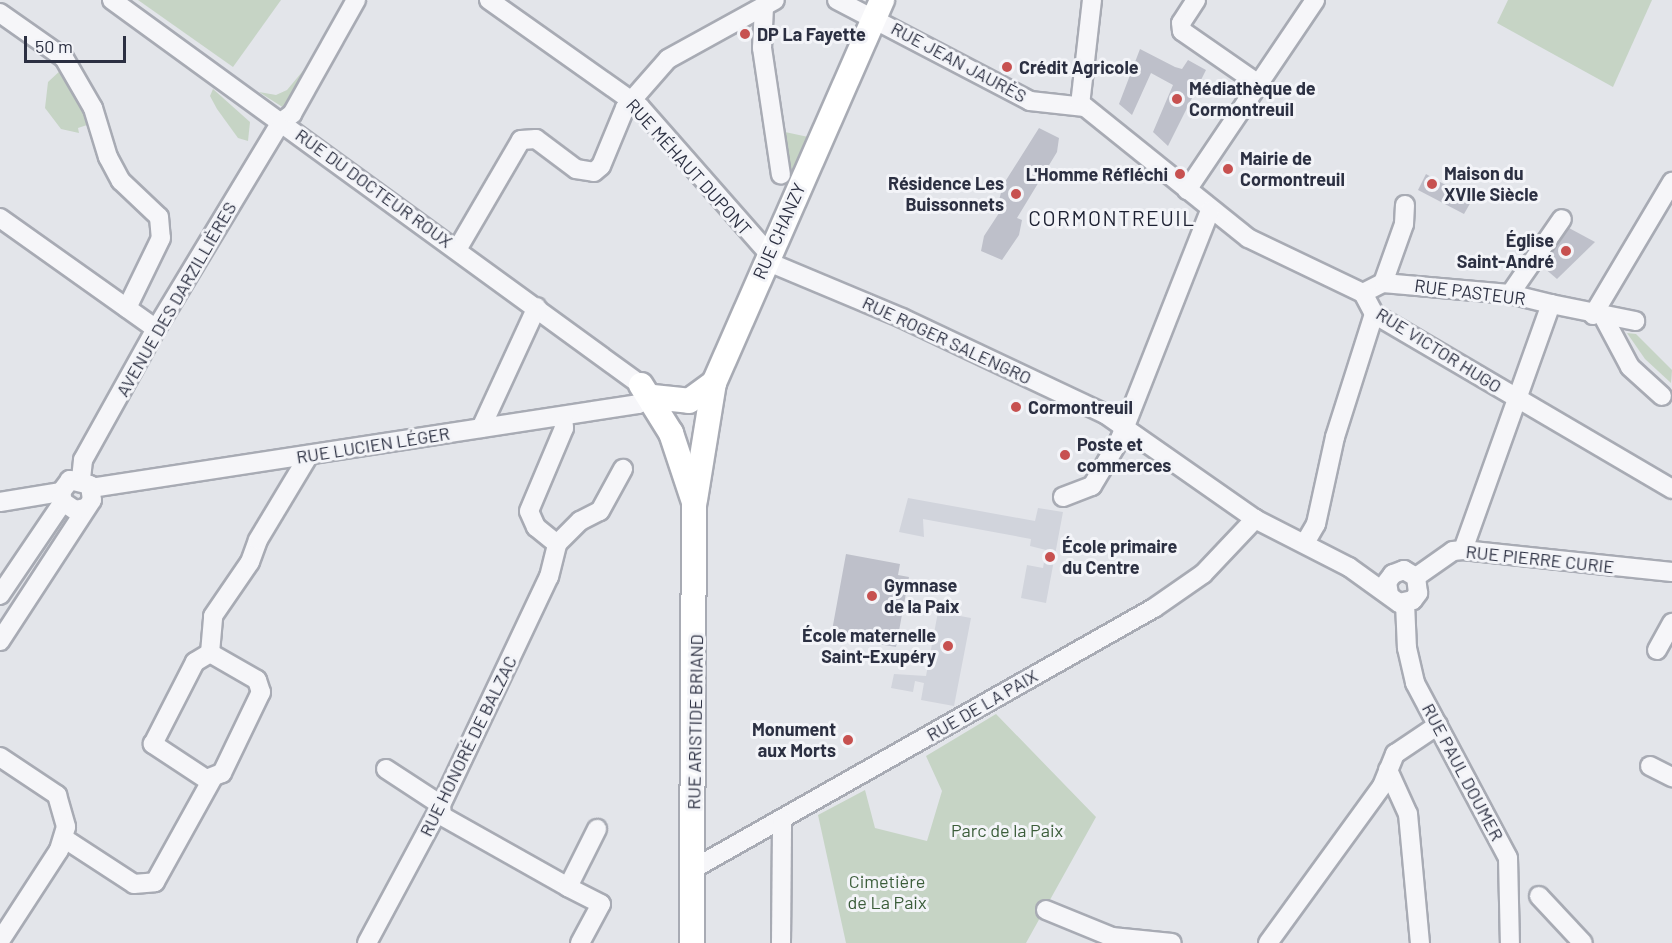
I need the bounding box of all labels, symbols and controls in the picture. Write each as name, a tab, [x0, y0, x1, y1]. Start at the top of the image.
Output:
street label: RUE JEAN JAURÈS	[888, 17, 1030, 107]
place label: DP La Fayette	[757, 23, 866, 45]
scale bar	[27, 24, 129, 62]
marker: DP La Fayette	[738, 27, 752, 41]
text: 50 m	[35, 35, 73, 57]
place label: Crédit Agricole	[1019, 56, 1139, 78]
marker: Crédit Agricole	[1000, 60, 1014, 74]
place label: Médiathèque de Cormontreuil	[1189, 78, 1316, 121]
marker: Médiathèque de Cormontreuil	[1170, 92, 1184, 106]
street label: RUE MÉHAUT DUPONT	[622, 94, 756, 240]
street label: RUE DU DOCTEUR ROUX	[291, 124, 457, 252]
place label: Mairie de Cormontreuil	[1240, 148, 1345, 190]
marker: Mairie de Cormontreuil	[1221, 162, 1235, 176]
place label: L'Homme Réfléchi	[1026, 163, 1168, 185]
place label: Maison du XVIIe Siècle	[1444, 163, 1538, 206]
marker: L'Homme Réfléchi	[1173, 167, 1187, 181]
place label: Résidence Les Buissonnets	[888, 173, 1004, 216]
marker: Maison du XVIIe Siècle	[1425, 177, 1439, 191]
street label: RUE CHANZY	[748, 179, 810, 283]
marker: Résidence Les Buissonnets	[1009, 187, 1023, 201]
street label: AVENUE DES DARZILLIÈRES	[111, 198, 241, 400]
district label: CORMONTREUIL	[1028, 205, 1196, 231]
place label: Église Saint-André	[1457, 230, 1554, 272]
marker: Église Saint-André	[1559, 244, 1573, 258]
street label: RUE PASTEUR	[1413, 274, 1527, 310]
street label: RUE ROGER SALENGRO	[859, 291, 1035, 389]
street label: RUE VICTOR HUGO	[1372, 303, 1506, 397]
place label: Cormontreuil	[1028, 396, 1133, 418]
marker: Cormontreuil	[1009, 400, 1023, 414]
street label: RUE LUCIEN LÉGER	[295, 422, 451, 468]
place label: Poste et commerces	[1077, 434, 1171, 476]
marker: Poste et commerces	[1058, 448, 1072, 462]
place label: École primaire du Centre	[1062, 536, 1177, 578]
street label: RUE PIERRE CURIE	[1465, 540, 1615, 578]
marker: École primaire du Centre	[1043, 550, 1057, 564]
place label: Gymnase de la Paix	[884, 575, 960, 618]
marker: Gymnase de la Paix	[865, 589, 879, 603]
place label: École maternelle Saint-Exupéry	[802, 625, 936, 668]
street label: RUE ARISTIDE BRIAND	[683, 634, 707, 810]
marker: École maternelle Saint-Exupéry	[941, 639, 955, 653]
street label: RUE HONORÉ DE BALZAC	[415, 652, 521, 840]
street label: RUE DE LA PAIX	[923, 664, 1041, 746]
street label: RUE PAUL DOUMER	[1418, 700, 1508, 844]
place label: Monument aux Morts	[752, 719, 836, 762]
marker: Monument aux Morts	[841, 733, 855, 747]
park label: Parc de la Paix	[951, 819, 1063, 841]
park label: Cimetière de La Paix	[847, 871, 927, 914]

